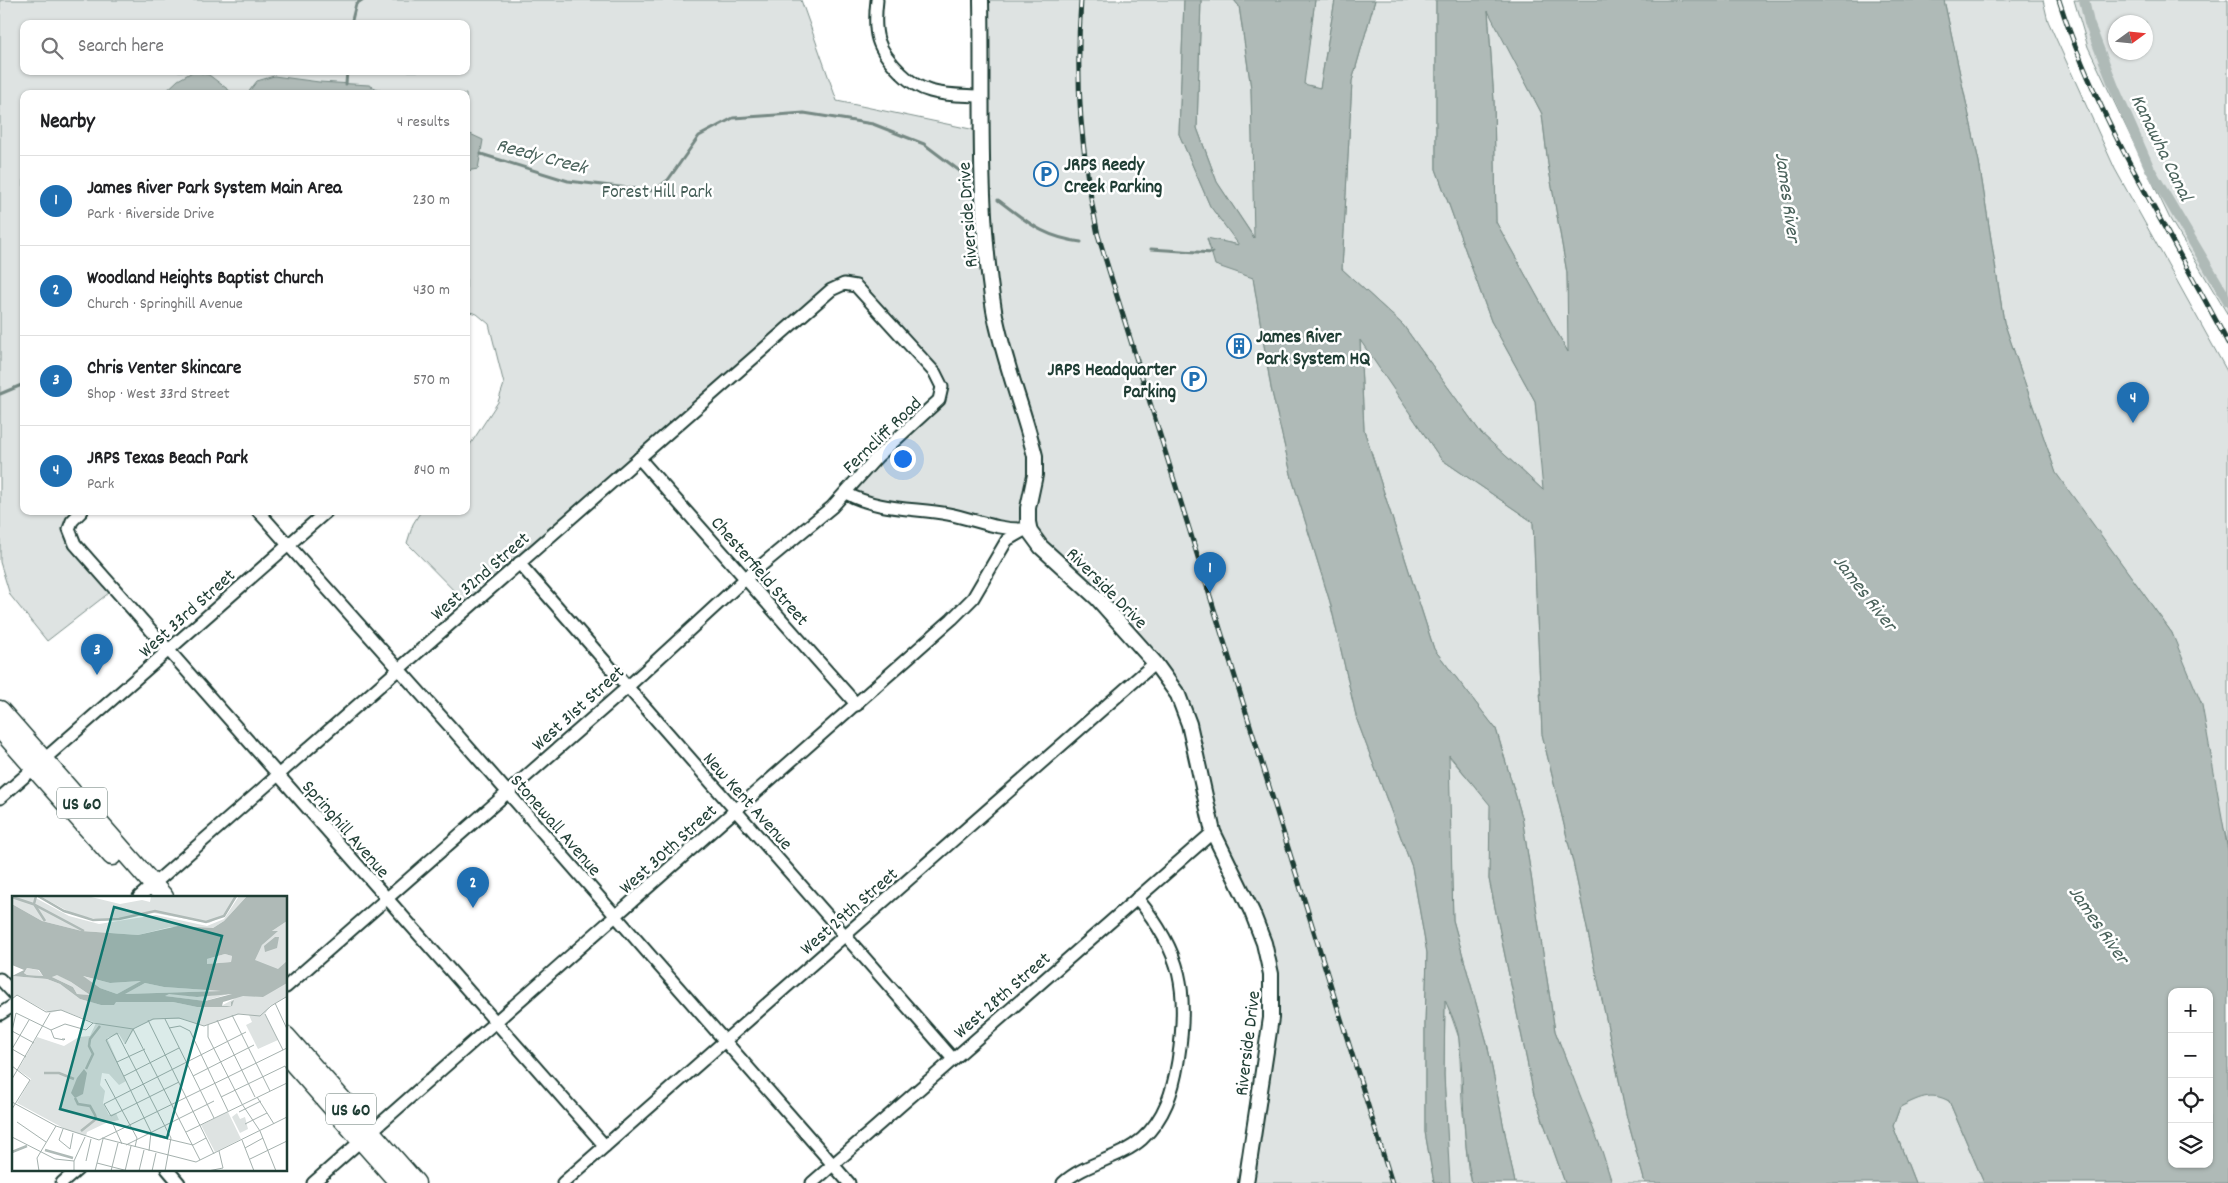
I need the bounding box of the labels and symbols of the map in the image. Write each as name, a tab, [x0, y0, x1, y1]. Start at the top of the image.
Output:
north arrow	[2108, 15, 2153, 60]
water label: Kanawha Canal	[2122, 90, 2199, 209]
water label: Reedy Creek	[493, 132, 591, 184]
water label: James River	[1766, 151, 1807, 247]
place label: JRPS Reedy Creek Parking	[1064, 153, 1162, 202]
street label: Riverside Drive	[952, 161, 987, 268]
parking icon: JRPS Reedy Creek Parking	[1033, 161, 1059, 187]
park label: Forest Hill Park	[602, 180, 713, 207]
place label: James River Park System HQ	[1256, 325, 1370, 374]
building icon: James River Park System HQ	[1226, 333, 1252, 359]
place label: JRPS Headquarter Parking	[1048, 358, 1177, 407]
parking icon: JRPS Headquarter Parking	[1181, 366, 1207, 392]
pin: 4	[2117, 382, 2149, 423]
street label: Ferncliff Road	[838, 392, 929, 481]
your location	[890, 446, 916, 472]
street label: Chesterfield Street	[703, 511, 814, 633]
street label: West 32nd Street	[426, 527, 537, 628]
street label: Riverside Drive	[1059, 543, 1152, 636]
water label: James River	[1825, 550, 1904, 640]
pin: 1	[1194, 552, 1226, 593]
street label: West 33rd Street	[134, 564, 243, 665]
pin: 3	[81, 634, 113, 675]
street label: West 31st Street	[527, 661, 632, 759]
street label: New Kent Avenue	[695, 747, 798, 857]
street label: Stonewall Avenue	[502, 769, 606, 883]
street label: Springhill Avenue	[294, 775, 395, 885]
road number: US 60	[57, 788, 107, 818]
street label: West 30th Street	[614, 799, 724, 902]
street label: West 29th Street	[795, 862, 905, 963]
pin: 2	[457, 867, 489, 908]
water label: James River	[2060, 881, 2136, 973]
inset map	[12, 896, 288, 1170]
street label: West 28th Street	[949, 947, 1058, 1046]
street label: Riverside Drive	[1230, 989, 1269, 1098]
road number: US 60	[326, 1094, 376, 1124]

